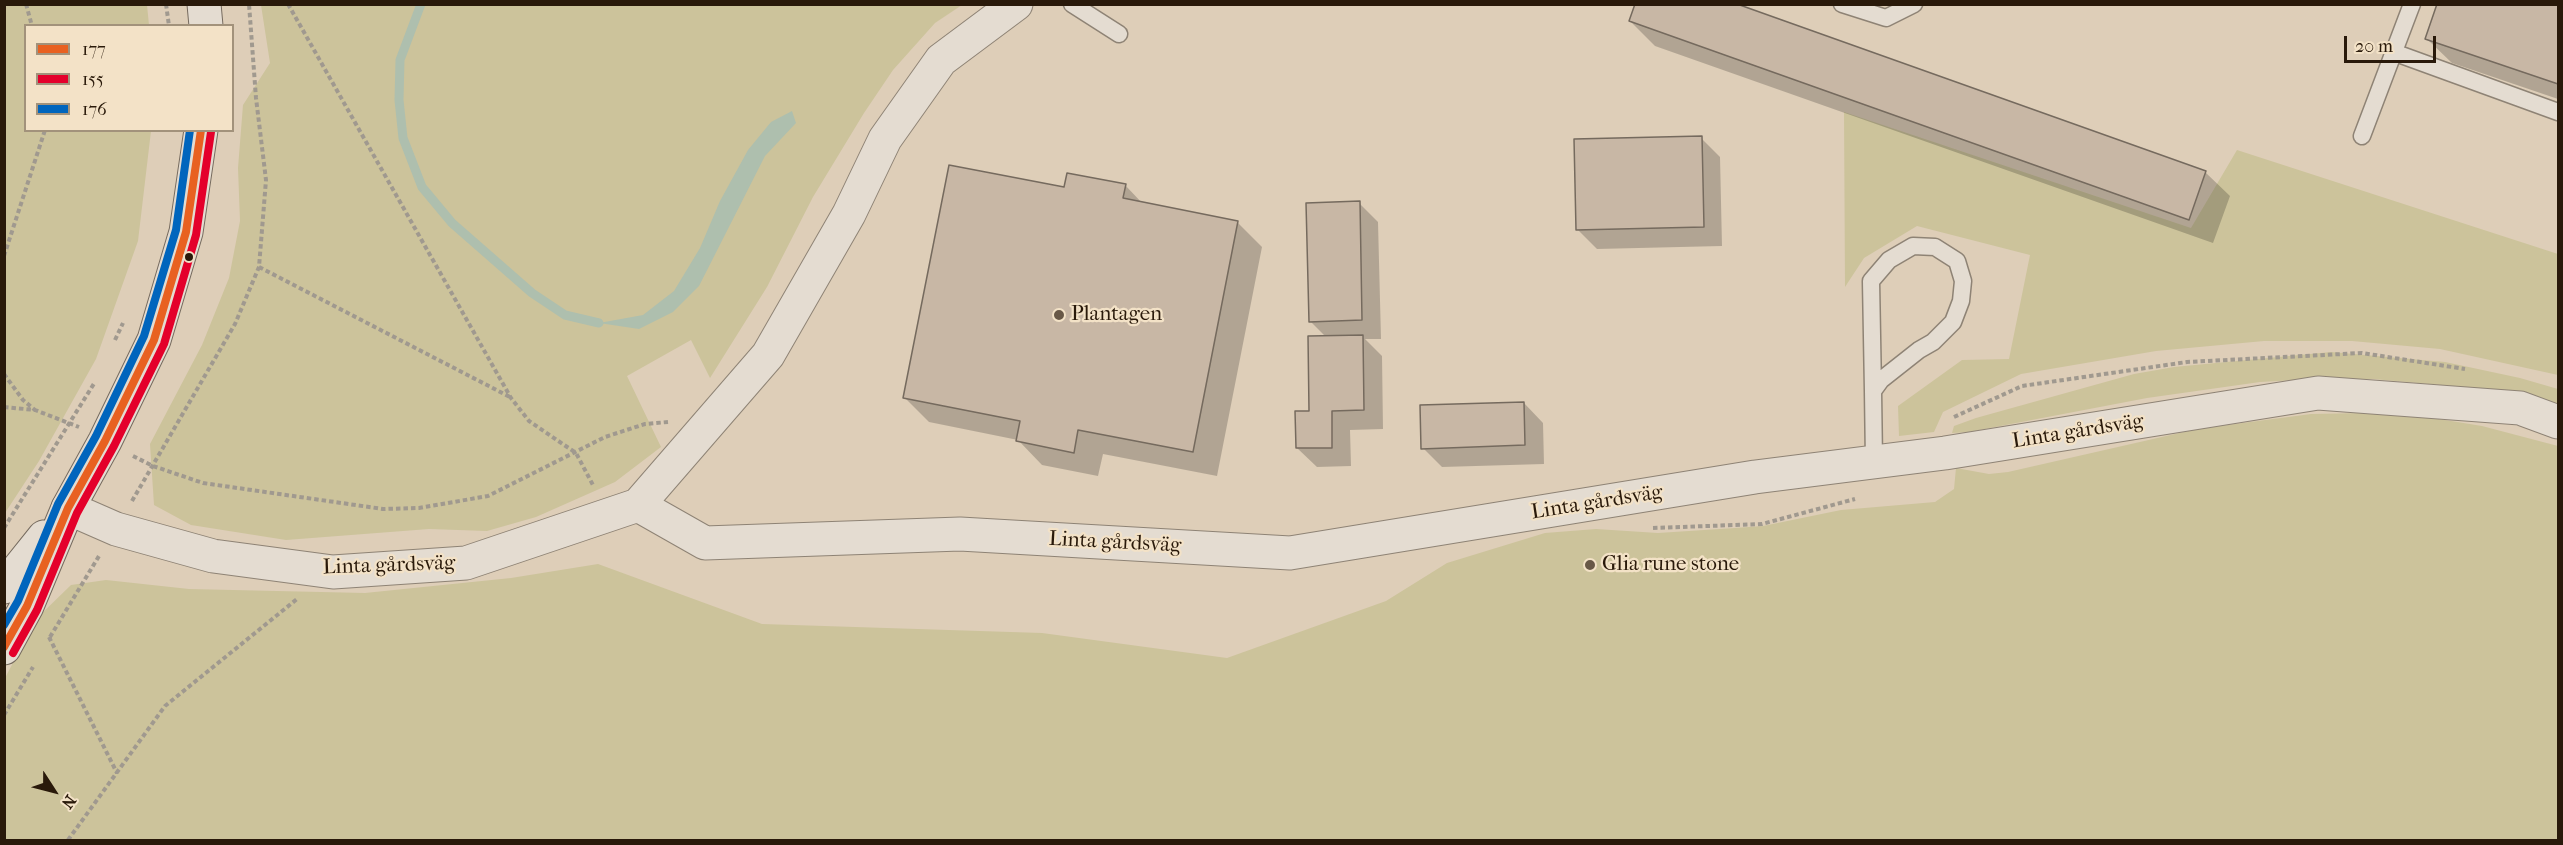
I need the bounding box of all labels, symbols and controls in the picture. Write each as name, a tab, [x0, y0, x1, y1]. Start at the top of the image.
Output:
legend	[24, 24, 234, 132]
scale bar	[2347, 24, 2438, 62]
text: 20 m	[2355, 36, 2393, 57]
text: 177	[82, 39, 106, 60]
text: 155	[82, 69, 104, 90]
text: 176	[82, 99, 107, 120]
unlabelled marker	[183, 251, 195, 263]
place label: Plantagen	[1071, 302, 1162, 328]
marker: Plantagen	[1052, 308, 1066, 322]
street label: Linta gårdsväg	[2011, 409, 2145, 455]
street label: Linta gårdsväg	[1530, 480, 1664, 526]
street label: Linta gårdsväg	[1048, 527, 1182, 559]
street label: Linta gårdsväg	[322, 551, 456, 581]
place label: Glia rune stone	[1602, 552, 1739, 578]
marker: Glia rune stone	[1583, 558, 1597, 572]
north arrow	[24, 761, 84, 821]
text: N	[58, 791, 80, 812]

